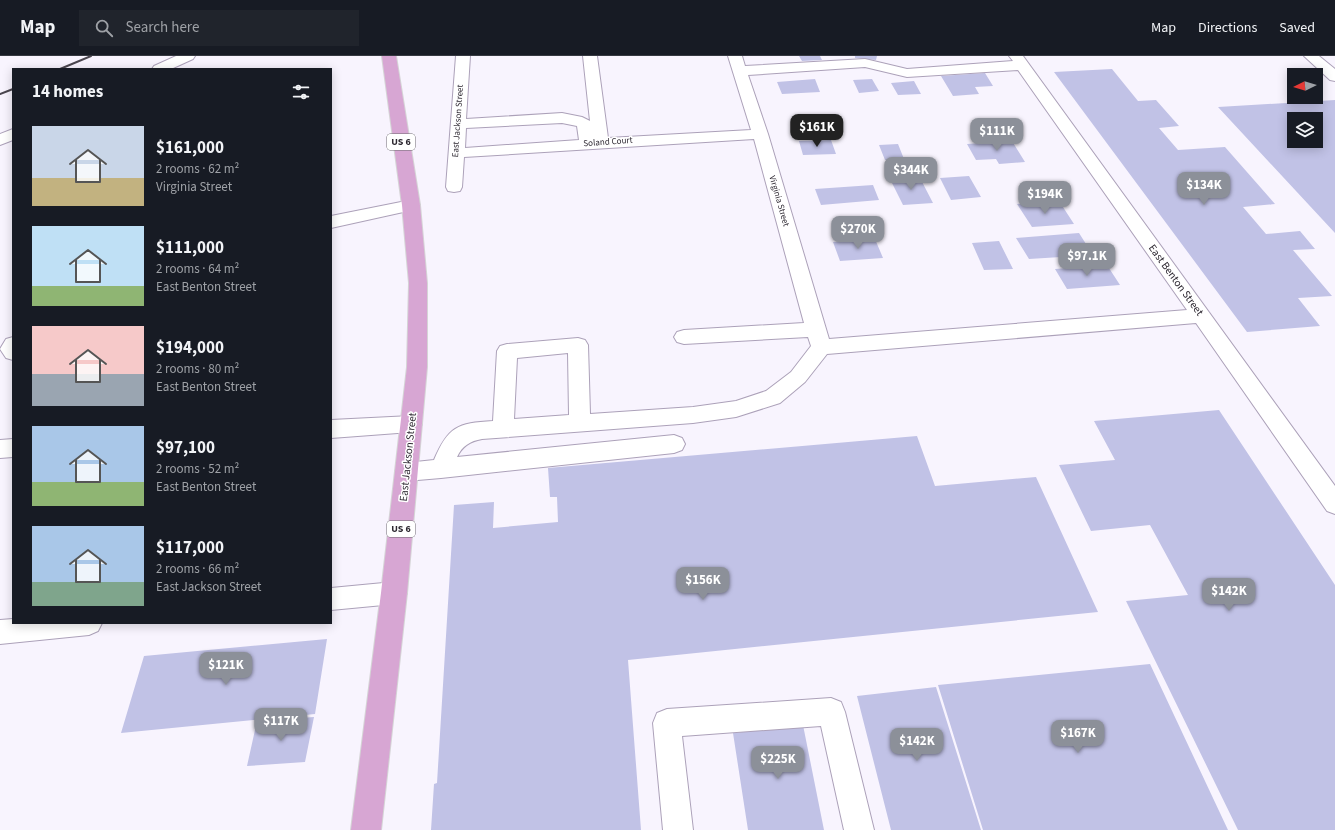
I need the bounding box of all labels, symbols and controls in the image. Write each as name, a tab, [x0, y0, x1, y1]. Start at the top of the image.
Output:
search box	[79, 10, 359, 46]
text: Map	[20, 14, 55, 41]
icon: search	[93, 17, 115, 39]
text: Search here	[125, 17, 199, 38]
text: Map	[1151, 18, 1176, 38]
text: Directions	[1198, 18, 1257, 38]
text: Saved	[1279, 18, 1315, 38]
north arrow	[1287, 68, 1323, 104]
map controls	[1287, 68, 1323, 148]
text: 14 homes	[32, 80, 103, 104]
icon: filters	[290, 81, 312, 103]
street label: East Jackson Street	[449, 84, 467, 158]
button: layers	[1287, 112, 1323, 148]
pin: $161K	[789, 114, 845, 148]
text: $161K	[799, 118, 835, 136]
pin: $111K	[969, 118, 1025, 152]
text: $111K	[979, 122, 1015, 140]
road number: US 6	[387, 134, 415, 150]
street label: Soland Court	[583, 134, 633, 150]
text: $161,000	[156, 136, 224, 160]
icon: home	[64, 142, 112, 190]
pin: $344K	[883, 157, 939, 191]
text: 2 rooms · 62 m²	[156, 160, 239, 178]
text: $344K	[893, 161, 929, 179]
pin: $134K	[1176, 172, 1232, 206]
street label: Virginia Street	[765, 174, 793, 228]
text: $134K	[1186, 176, 1222, 194]
text: Virginia Street	[156, 178, 232, 196]
pin: $194K	[1017, 181, 1073, 215]
text: $194K	[1027, 185, 1063, 203]
pin: $270K	[830, 216, 886, 250]
text: $270K	[840, 220, 876, 238]
text: $111,000	[156, 236, 224, 260]
street label: East Benton Street	[1145, 241, 1207, 319]
icon: home	[64, 242, 112, 290]
pin: $97.1K	[1054, 243, 1120, 277]
text: $97.1K	[1067, 247, 1107, 265]
text: 2 rooms · 64 m²	[156, 260, 239, 278]
text: East Benton Street	[156, 278, 256, 296]
text: $194,000	[156, 336, 224, 360]
icon: home	[64, 342, 112, 390]
text: 2 rooms · 80 m²	[156, 360, 239, 378]
text: East Benton Street	[156, 378, 256, 396]
street label: East Jackson Street	[396, 412, 420, 502]
text: $97,100	[156, 436, 215, 460]
icon: home	[64, 442, 112, 490]
text: 2 rooms · 52 m²	[156, 460, 239, 478]
text: East Benton Street	[156, 478, 256, 496]
road number: US 6	[387, 521, 415, 537]
text: $117,000	[156, 536, 224, 560]
icon: home	[64, 542, 112, 590]
text: 2 rooms · 66 m²	[156, 560, 239, 578]
pin: $156K	[675, 567, 731, 601]
text: $156K	[685, 571, 721, 589]
text: East Jackson Street	[156, 578, 262, 596]
pin: $142K	[1201, 578, 1257, 612]
text: $142K	[1211, 582, 1247, 600]
pin: $121K	[198, 652, 254, 686]
text: $121K	[208, 656, 244, 674]
pin: $117K	[253, 708, 309, 742]
text: $117K	[263, 712, 299, 730]
pin: $167K	[1050, 720, 1106, 754]
text: $167K	[1060, 724, 1096, 742]
pin: $142K	[889, 728, 945, 762]
text: $142K	[899, 732, 935, 750]
pin: $225K	[750, 746, 806, 780]
text: $225K	[760, 750, 796, 768]

